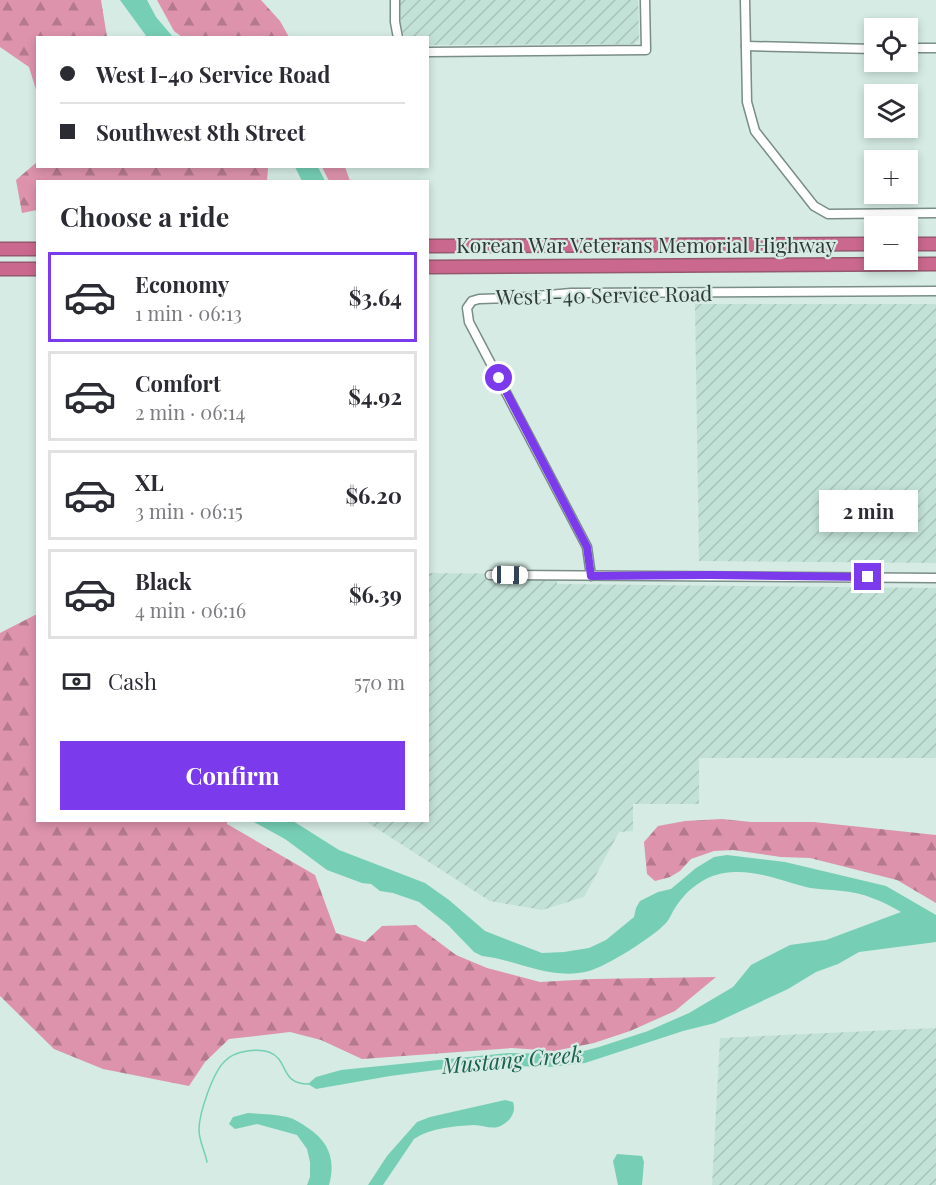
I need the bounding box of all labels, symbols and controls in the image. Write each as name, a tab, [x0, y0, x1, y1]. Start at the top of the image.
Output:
map controls	[864, 18, 918, 270]
button: locate	[864, 18, 918, 72]
text: West I-40 Service Road	[96, 59, 330, 89]
button: layers	[864, 84, 918, 138]
text: Southwest 8th Street	[96, 117, 306, 147]
button: +	[864, 150, 918, 204]
text: Choose a ride	[60, 198, 229, 234]
button: −	[864, 216, 918, 270]
street label: Korean War Veterans Memorial Highway	[456, 230, 836, 258]
text: Economy	[135, 269, 229, 299]
icon: car	[63, 270, 117, 324]
street label: West I-40 Service Road	[494, 278, 713, 310]
text: $3.64	[349, 282, 402, 312]
text: 1 min · 06:13	[135, 299, 242, 326]
route start	[485, 364, 512, 391]
text: Comfort	[135, 368, 221, 398]
icon: car	[63, 369, 117, 423]
text: $4.92	[348, 381, 402, 411]
text: 2 min · 06:14	[135, 398, 245, 425]
text: XL	[135, 467, 164, 497]
icon: car	[63, 468, 117, 522]
text: $6.20	[345, 480, 402, 510]
callout: 2 min	[818, 490, 918, 532]
text: 3 min · 06:15	[135, 497, 243, 524]
text: 2 min	[843, 497, 894, 524]
route end	[854, 563, 881, 590]
text: Black	[135, 566, 192, 596]
car	[492, 566, 528, 584]
icon: car	[63, 567, 117, 621]
text: $6.39	[349, 579, 402, 609]
text: 4 min · 06:16	[135, 596, 246, 623]
icon: cash	[60, 665, 93, 698]
text: Cash	[108, 666, 157, 696]
text: 570 m	[354, 668, 405, 695]
button: Confirm	[60, 741, 405, 810]
water label: Mustang Creek	[439, 1038, 583, 1080]

